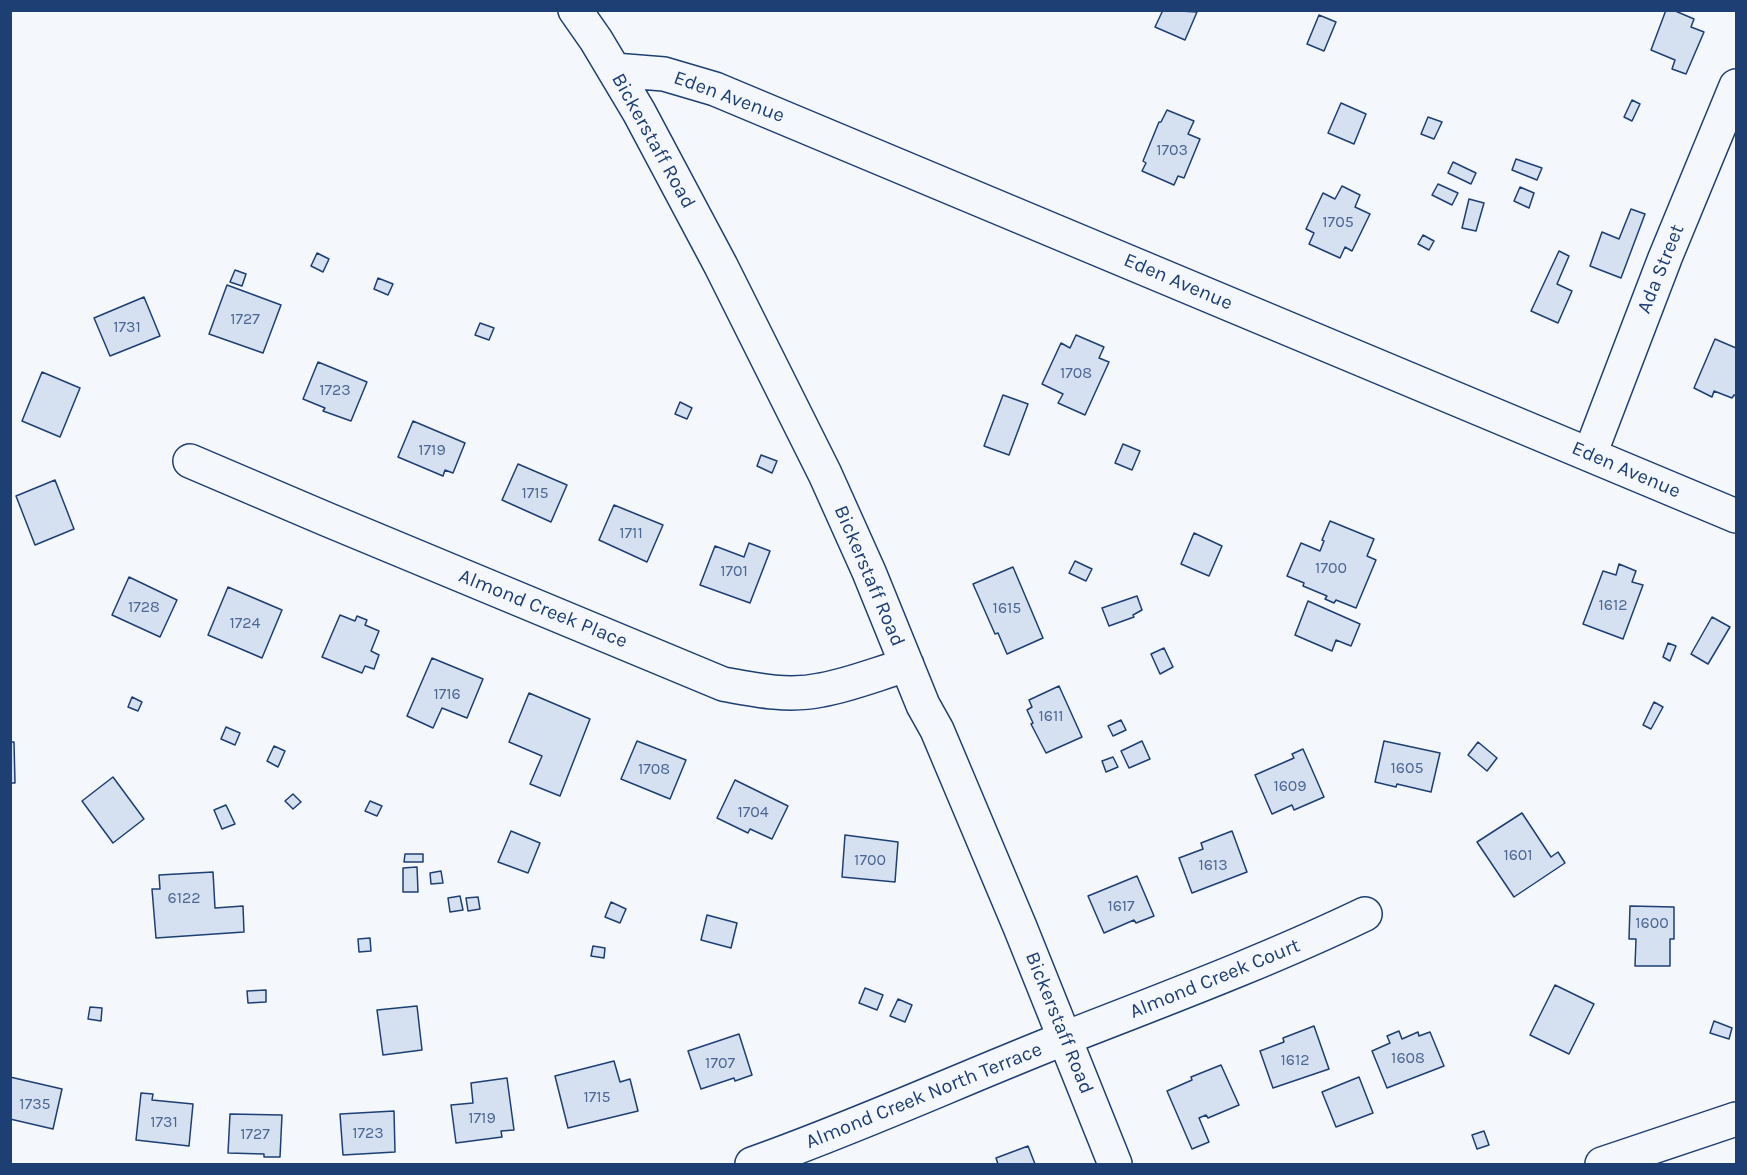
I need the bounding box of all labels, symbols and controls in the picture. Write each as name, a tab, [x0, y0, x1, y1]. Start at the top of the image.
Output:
street label: Eden Avenue	[670, 66, 788, 128]
street label: Bickerstaff Road	[606, 69, 700, 213]
house number: 1703	[1156, 140, 1188, 160]
house number: 1705	[1322, 212, 1354, 232]
street label: Ada Street	[1632, 221, 1690, 317]
street label: Eden Avenue	[1120, 248, 1236, 316]
house number: 1727	[230, 309, 260, 329]
house number: 1731	[113, 317, 141, 337]
house number: 1708	[1060, 363, 1092, 383]
house number: 1723	[319, 380, 351, 400]
street label: Eden Avenue	[1568, 436, 1684, 504]
house number: 1719	[418, 440, 446, 460]
house number: 1715	[521, 483, 549, 503]
street label: Bickerstaff Road	[828, 502, 910, 650]
house number: 1711	[619, 523, 643, 543]
house number: 1700	[1315, 558, 1347, 578]
house number: 1701	[720, 561, 748, 581]
street label: Almond Creek Place	[455, 564, 631, 654]
house number: 1612	[1598, 595, 1628, 615]
house number: 1728	[128, 597, 160, 617]
house number: 1615	[993, 598, 1021, 618]
house number: 1724	[229, 613, 261, 633]
house number: 1716	[433, 684, 461, 704]
house number: 1611	[1038, 706, 1064, 726]
house number: 1605	[1391, 758, 1423, 778]
house number: 1708	[638, 759, 670, 779]
house number: 1609	[1273, 776, 1307, 796]
house number: 1704	[737, 802, 769, 822]
house number: 1601	[1503, 845, 1533, 865]
house number: 1700	[854, 850, 886, 870]
house number: 1613	[1198, 855, 1228, 875]
house number: 6122	[168, 888, 200, 908]
house number: 1617	[1107, 896, 1135, 916]
house number: 1600	[1635, 913, 1669, 933]
street label: Almond Creek Court	[1126, 934, 1304, 1024]
street label: Bickerstaff Road	[1020, 948, 1098, 1098]
street label: Almond Creek North Terrace	[802, 1038, 1046, 1154]
house number: 1608	[1391, 1048, 1425, 1068]
house number: 1612	[1280, 1050, 1310, 1070]
house number: 1707	[705, 1053, 735, 1073]
house number: 1715	[583, 1087, 611, 1107]
house number: 1735	[19, 1094, 51, 1114]
house number: 1719	[468, 1108, 496, 1128]
house number: 1731	[150, 1112, 178, 1132]
house number: 1723	[352, 1123, 384, 1143]
house number: 1727	[240, 1124, 270, 1144]

